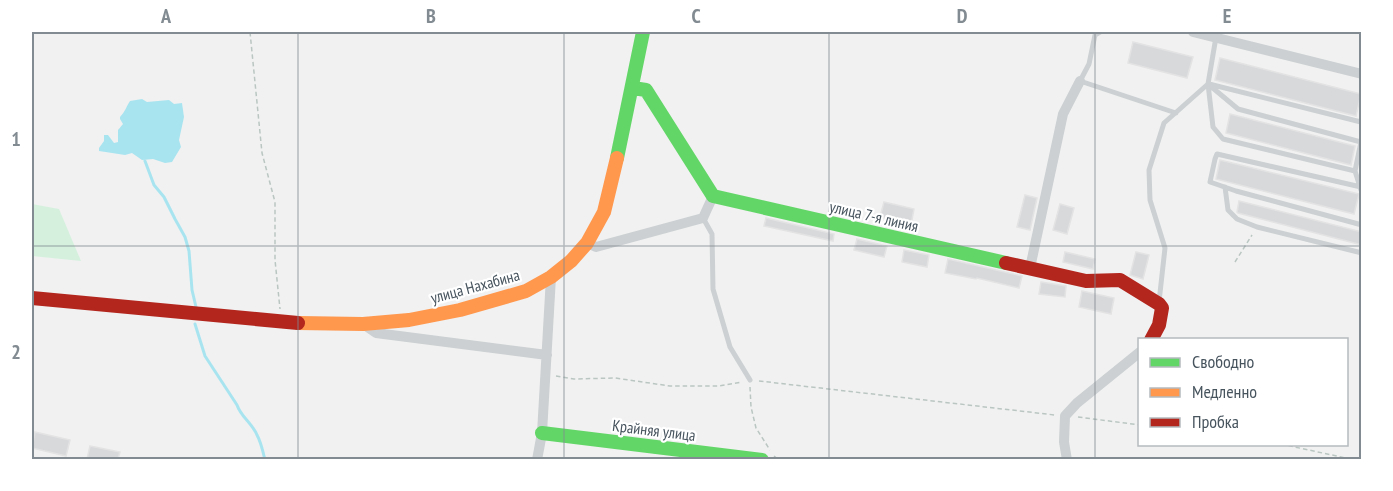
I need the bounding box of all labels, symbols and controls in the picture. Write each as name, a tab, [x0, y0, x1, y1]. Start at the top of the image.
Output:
text: A	[160, 3, 172, 29]
text: B	[426, 3, 436, 29]
text: C	[691, 3, 701, 29]
text: D	[957, 3, 968, 29]
text: E	[1223, 3, 1231, 29]
text: 1	[11, 126, 21, 152]
street label: улица 7-я линия	[828, 196, 920, 236]
street label: улица Нахабина	[428, 265, 522, 307]
legend	[1138, 338, 1348, 446]
text: 2	[11, 339, 21, 365]
text: Свободно	[1192, 350, 1255, 373]
text: Медленно	[1192, 380, 1257, 403]
text: Пробка	[1192, 410, 1239, 433]
street label: Крайняя улица	[611, 415, 697, 445]

